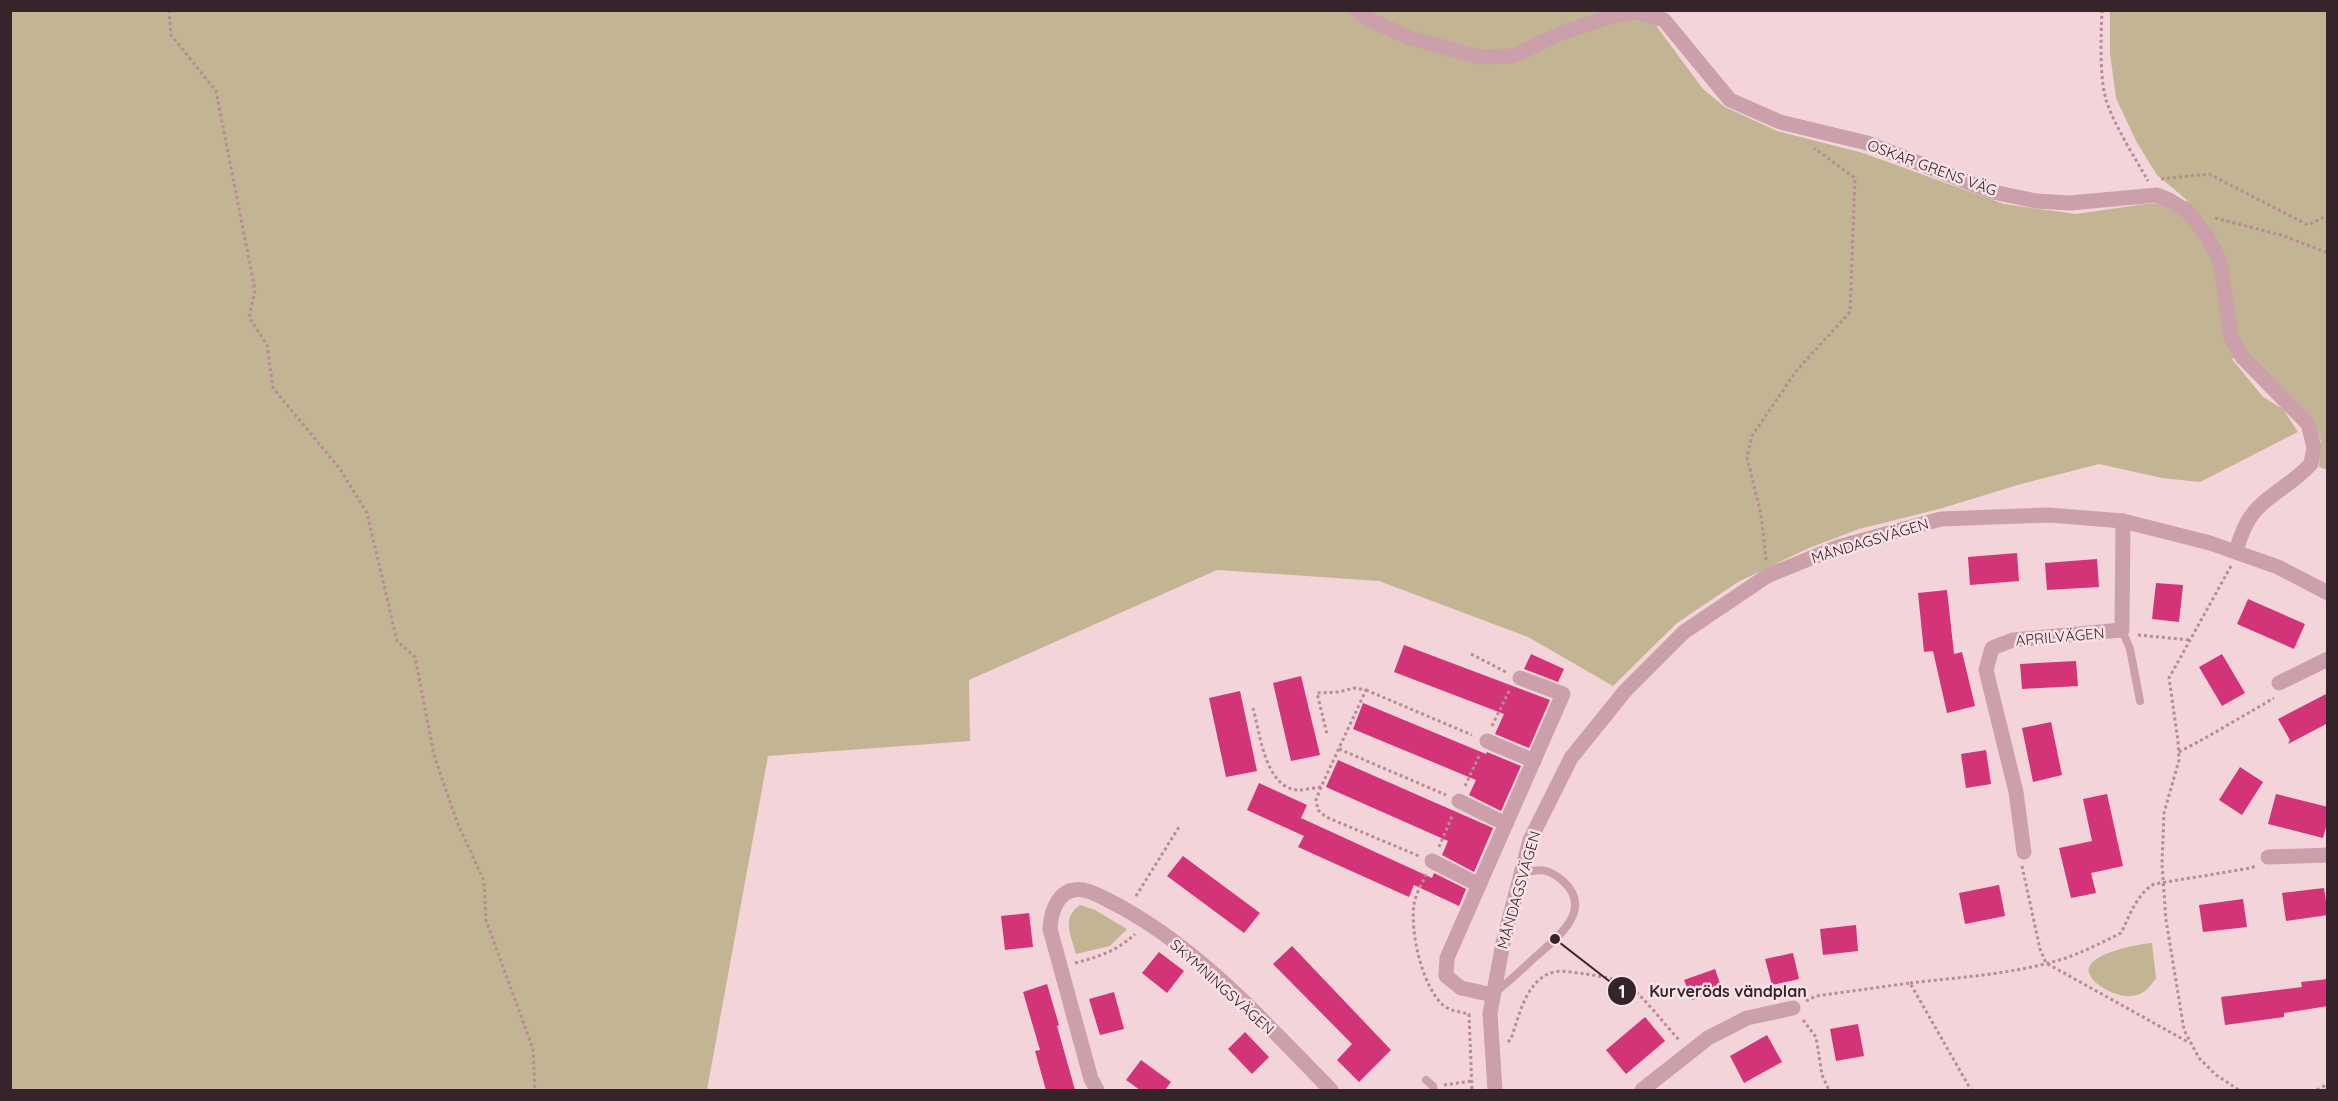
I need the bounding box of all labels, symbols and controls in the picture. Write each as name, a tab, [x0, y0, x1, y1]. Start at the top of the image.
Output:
street label: OSKAR GRENS VÄG	[1865, 135, 2000, 200]
street label: MÅNDAGSVÄGEN	[1809, 514, 1931, 567]
street label: APRILVÄGEN	[2015, 623, 2105, 650]
street label: MÅNDAGSVÄGEN	[1493, 829, 1544, 951]
street label: SKYMNINGSVÄGEN	[1166, 935, 1278, 1038]
callout: Kurveröds vändplan	[1607, 974, 1818, 1008]
text: 1	[1618, 980, 1626, 1003]
text: Kurveröds vändplan	[1649, 981, 1807, 1001]

